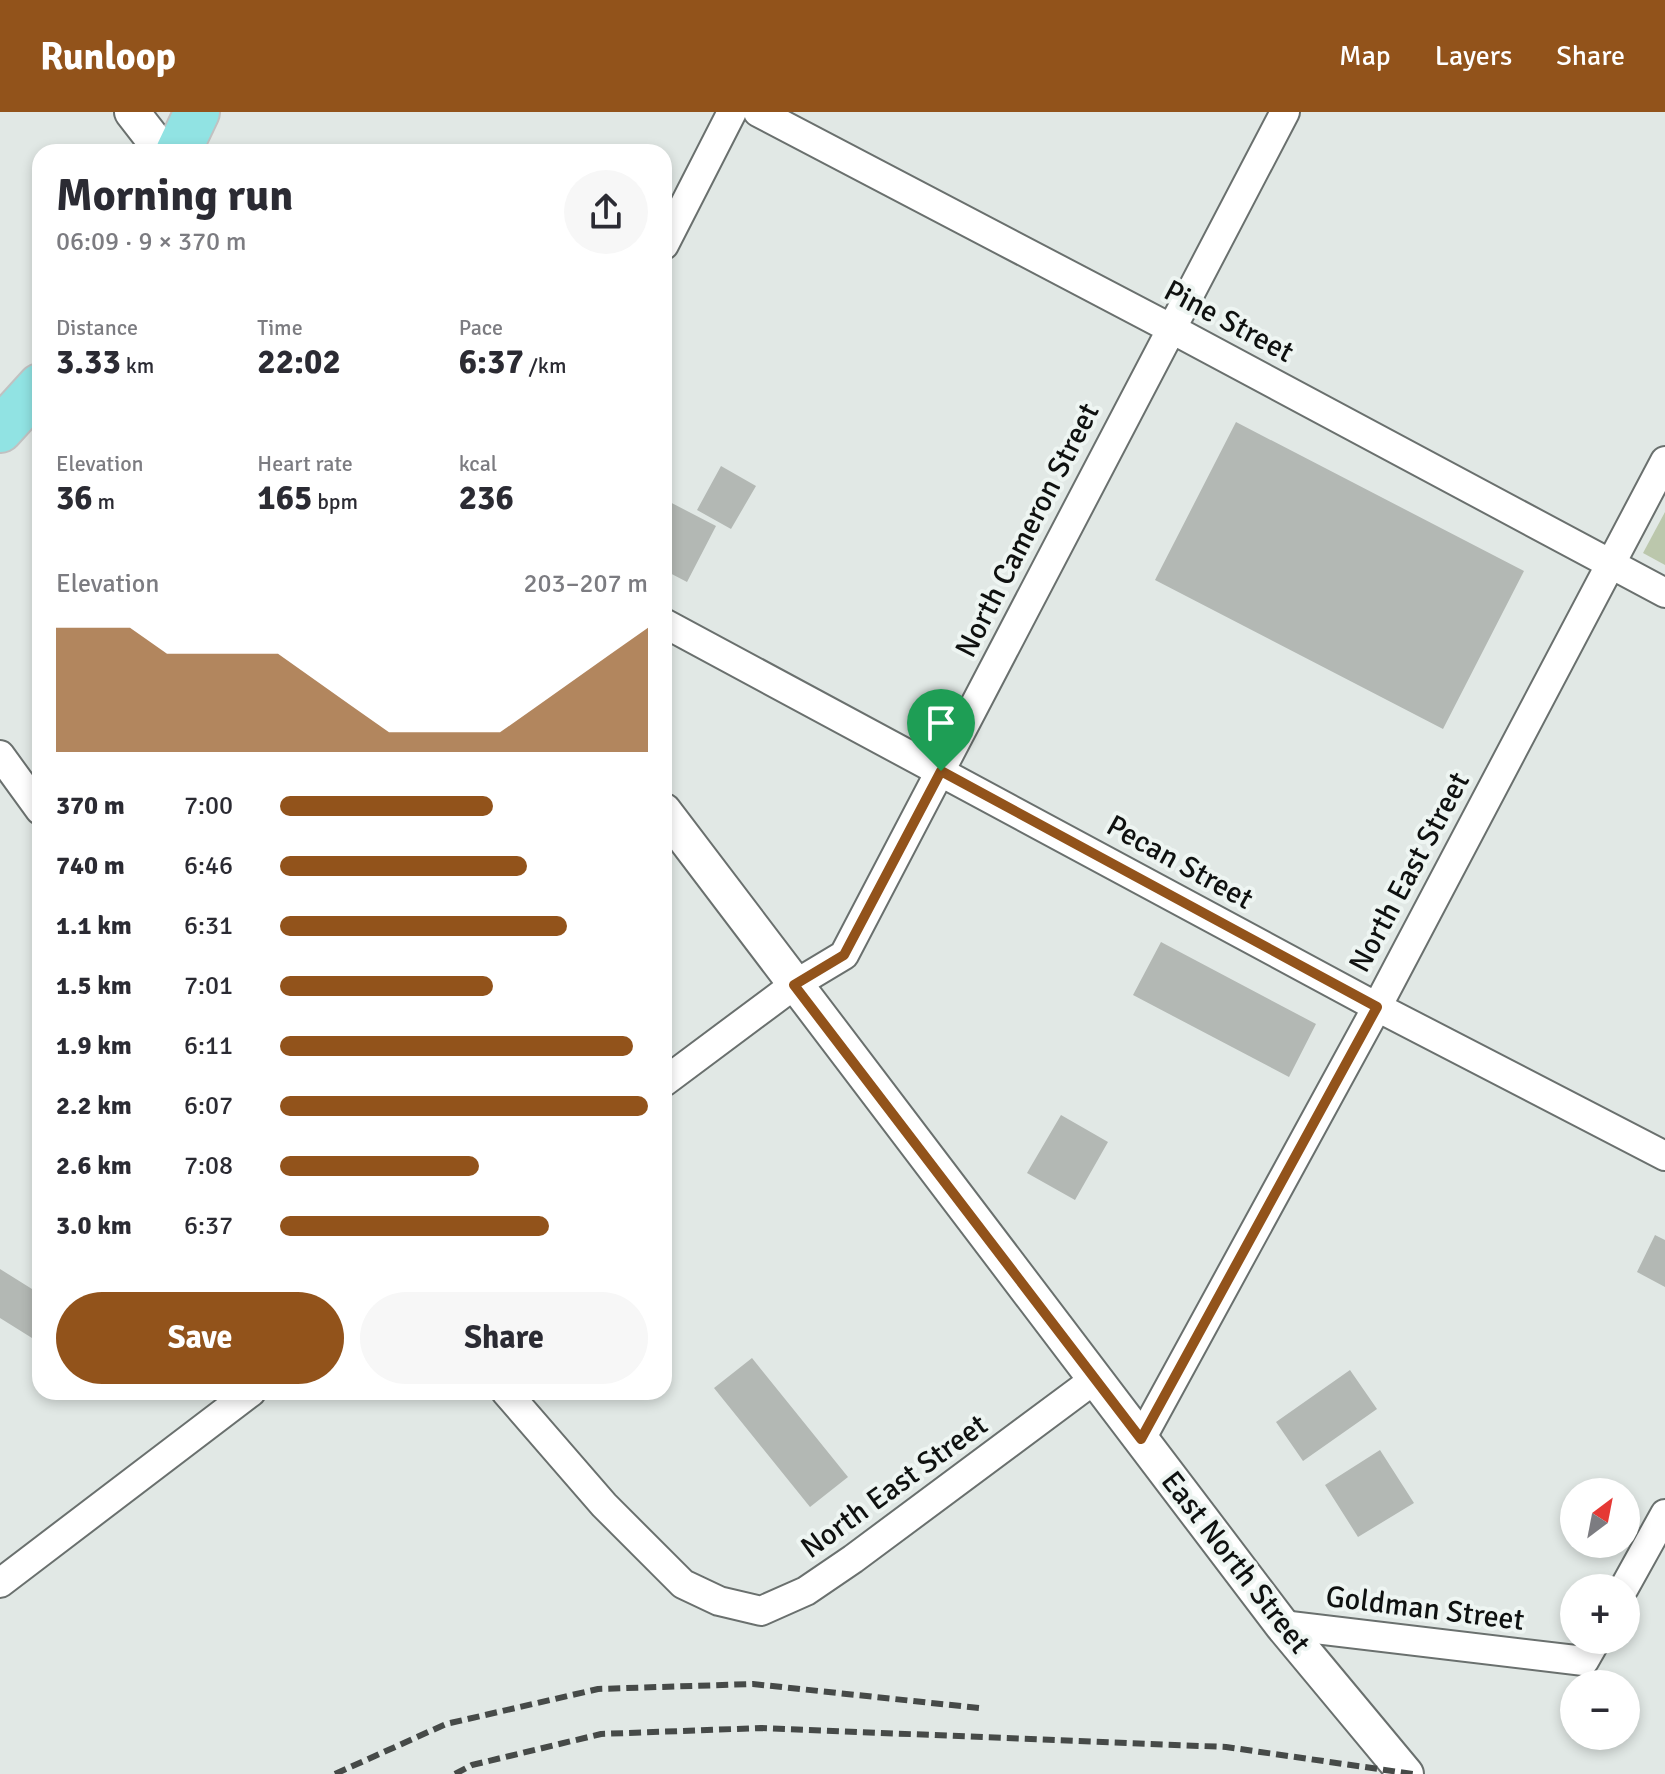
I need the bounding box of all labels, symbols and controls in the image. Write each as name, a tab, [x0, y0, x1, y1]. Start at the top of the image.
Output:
text: Runloop	[40, 33, 176, 80]
text: Map	[1339, 39, 1391, 73]
text: Layers	[1435, 39, 1512, 73]
text: Share	[1556, 39, 1625, 73]
text: Morning run	[56, 169, 293, 223]
button: share	[564, 170, 648, 254]
text: 06:09 · 9 × 370 m	[56, 226, 247, 258]
street label: Pine Street	[1158, 272, 1300, 371]
text: Distance	[56, 314, 138, 341]
text: Time	[257, 314, 303, 341]
text: Pace	[459, 314, 503, 341]
text: 3.33	[56, 341, 121, 383]
text: 22:02	[257, 341, 341, 383]
text: 6:37	[459, 341, 524, 383]
text: km	[121, 352, 154, 379]
text: /km	[524, 352, 566, 379]
street label: North Cameron Street	[947, 397, 1108, 664]
text: Elevation	[56, 450, 144, 477]
text: Heart rate	[257, 450, 353, 477]
text: kcal	[459, 450, 497, 477]
text: 36	[56, 477, 93, 519]
text: 165	[257, 477, 312, 519]
text: 236	[459, 477, 514, 519]
text: m	[93, 488, 115, 515]
text: bpm	[312, 488, 358, 515]
text: Elevation	[56, 568, 160, 600]
text: 203–207 m	[524, 568, 648, 600]
pin	[907, 689, 975, 771]
icon: arrive	[919, 701, 963, 745]
street label: North East Street	[1341, 766, 1478, 979]
text: 370 m	[56, 790, 125, 822]
text: 7:00	[184, 790, 233, 822]
street label: Pecan Street	[1100, 807, 1259, 918]
text: 740 m	[56, 850, 125, 882]
text: 6:46	[184, 850, 233, 882]
text: 1.1 km	[56, 910, 132, 942]
text: 6:31	[184, 910, 233, 942]
text: 1.5 km	[56, 970, 132, 1002]
text: 7:01	[184, 970, 233, 1002]
text: 1.9 km	[56, 1030, 132, 1062]
text: 6:11	[184, 1030, 233, 1062]
text: 2.2 km	[56, 1090, 132, 1122]
text: 6:07	[184, 1090, 233, 1122]
text: 2.6 km	[56, 1150, 132, 1182]
text: 7:08	[184, 1150, 233, 1182]
text: 3.0 km	[56, 1210, 132, 1242]
text: 6:37	[184, 1210, 233, 1242]
button: Save	[56, 1292, 344, 1384]
button: Share	[360, 1292, 648, 1384]
street label: North East Street	[794, 1406, 995, 1566]
street label: East North Street	[1153, 1464, 1318, 1661]
north arrow	[1560, 1478, 1640, 1558]
map controls	[1560, 1478, 1640, 1750]
button: +	[1560, 1574, 1640, 1654]
street label: Goldman Street	[1324, 1578, 1526, 1639]
button: −	[1560, 1670, 1640, 1750]

